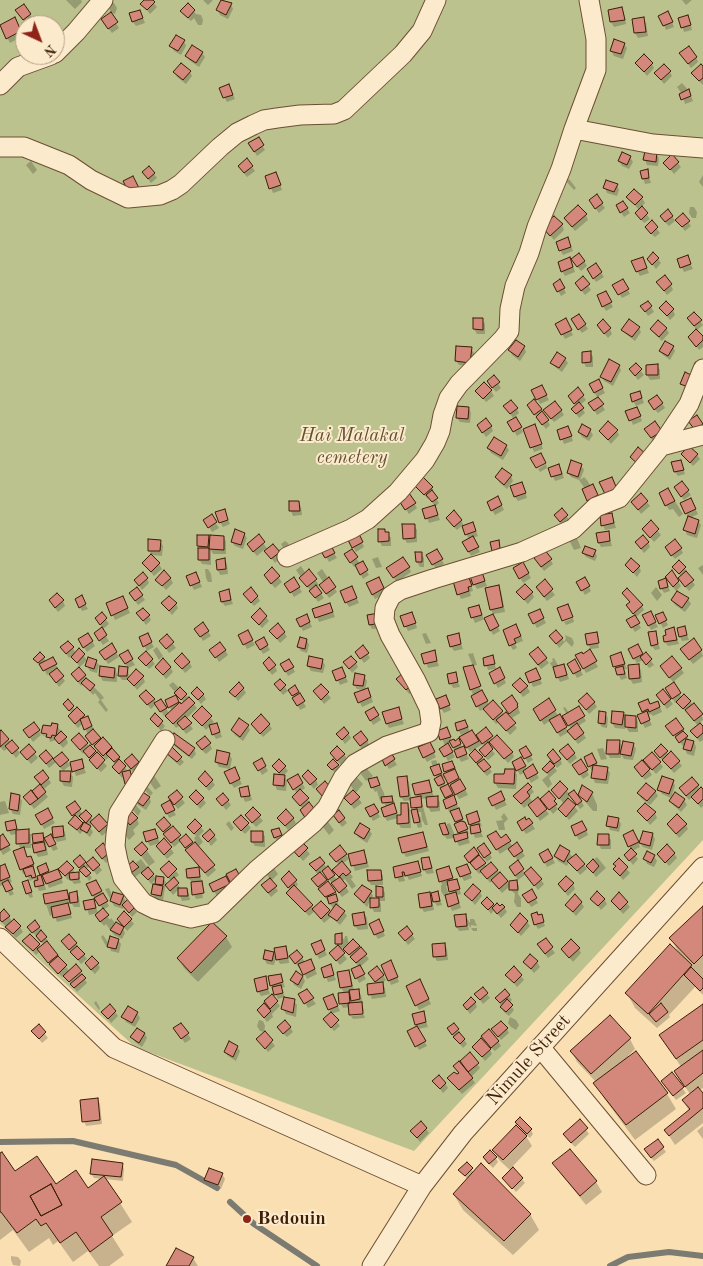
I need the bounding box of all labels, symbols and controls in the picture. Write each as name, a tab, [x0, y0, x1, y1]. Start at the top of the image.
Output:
north arrow	[15, 15, 65, 65]
text: N	[41, 41, 58, 59]
park label: Hai Malakal cemetery	[300, 425, 404, 469]
street label: Nimule Street	[482, 1010, 576, 1110]
place label: Bedouin	[257, 1208, 326, 1230]
marker: Bedouin	[241, 1213, 253, 1225]

